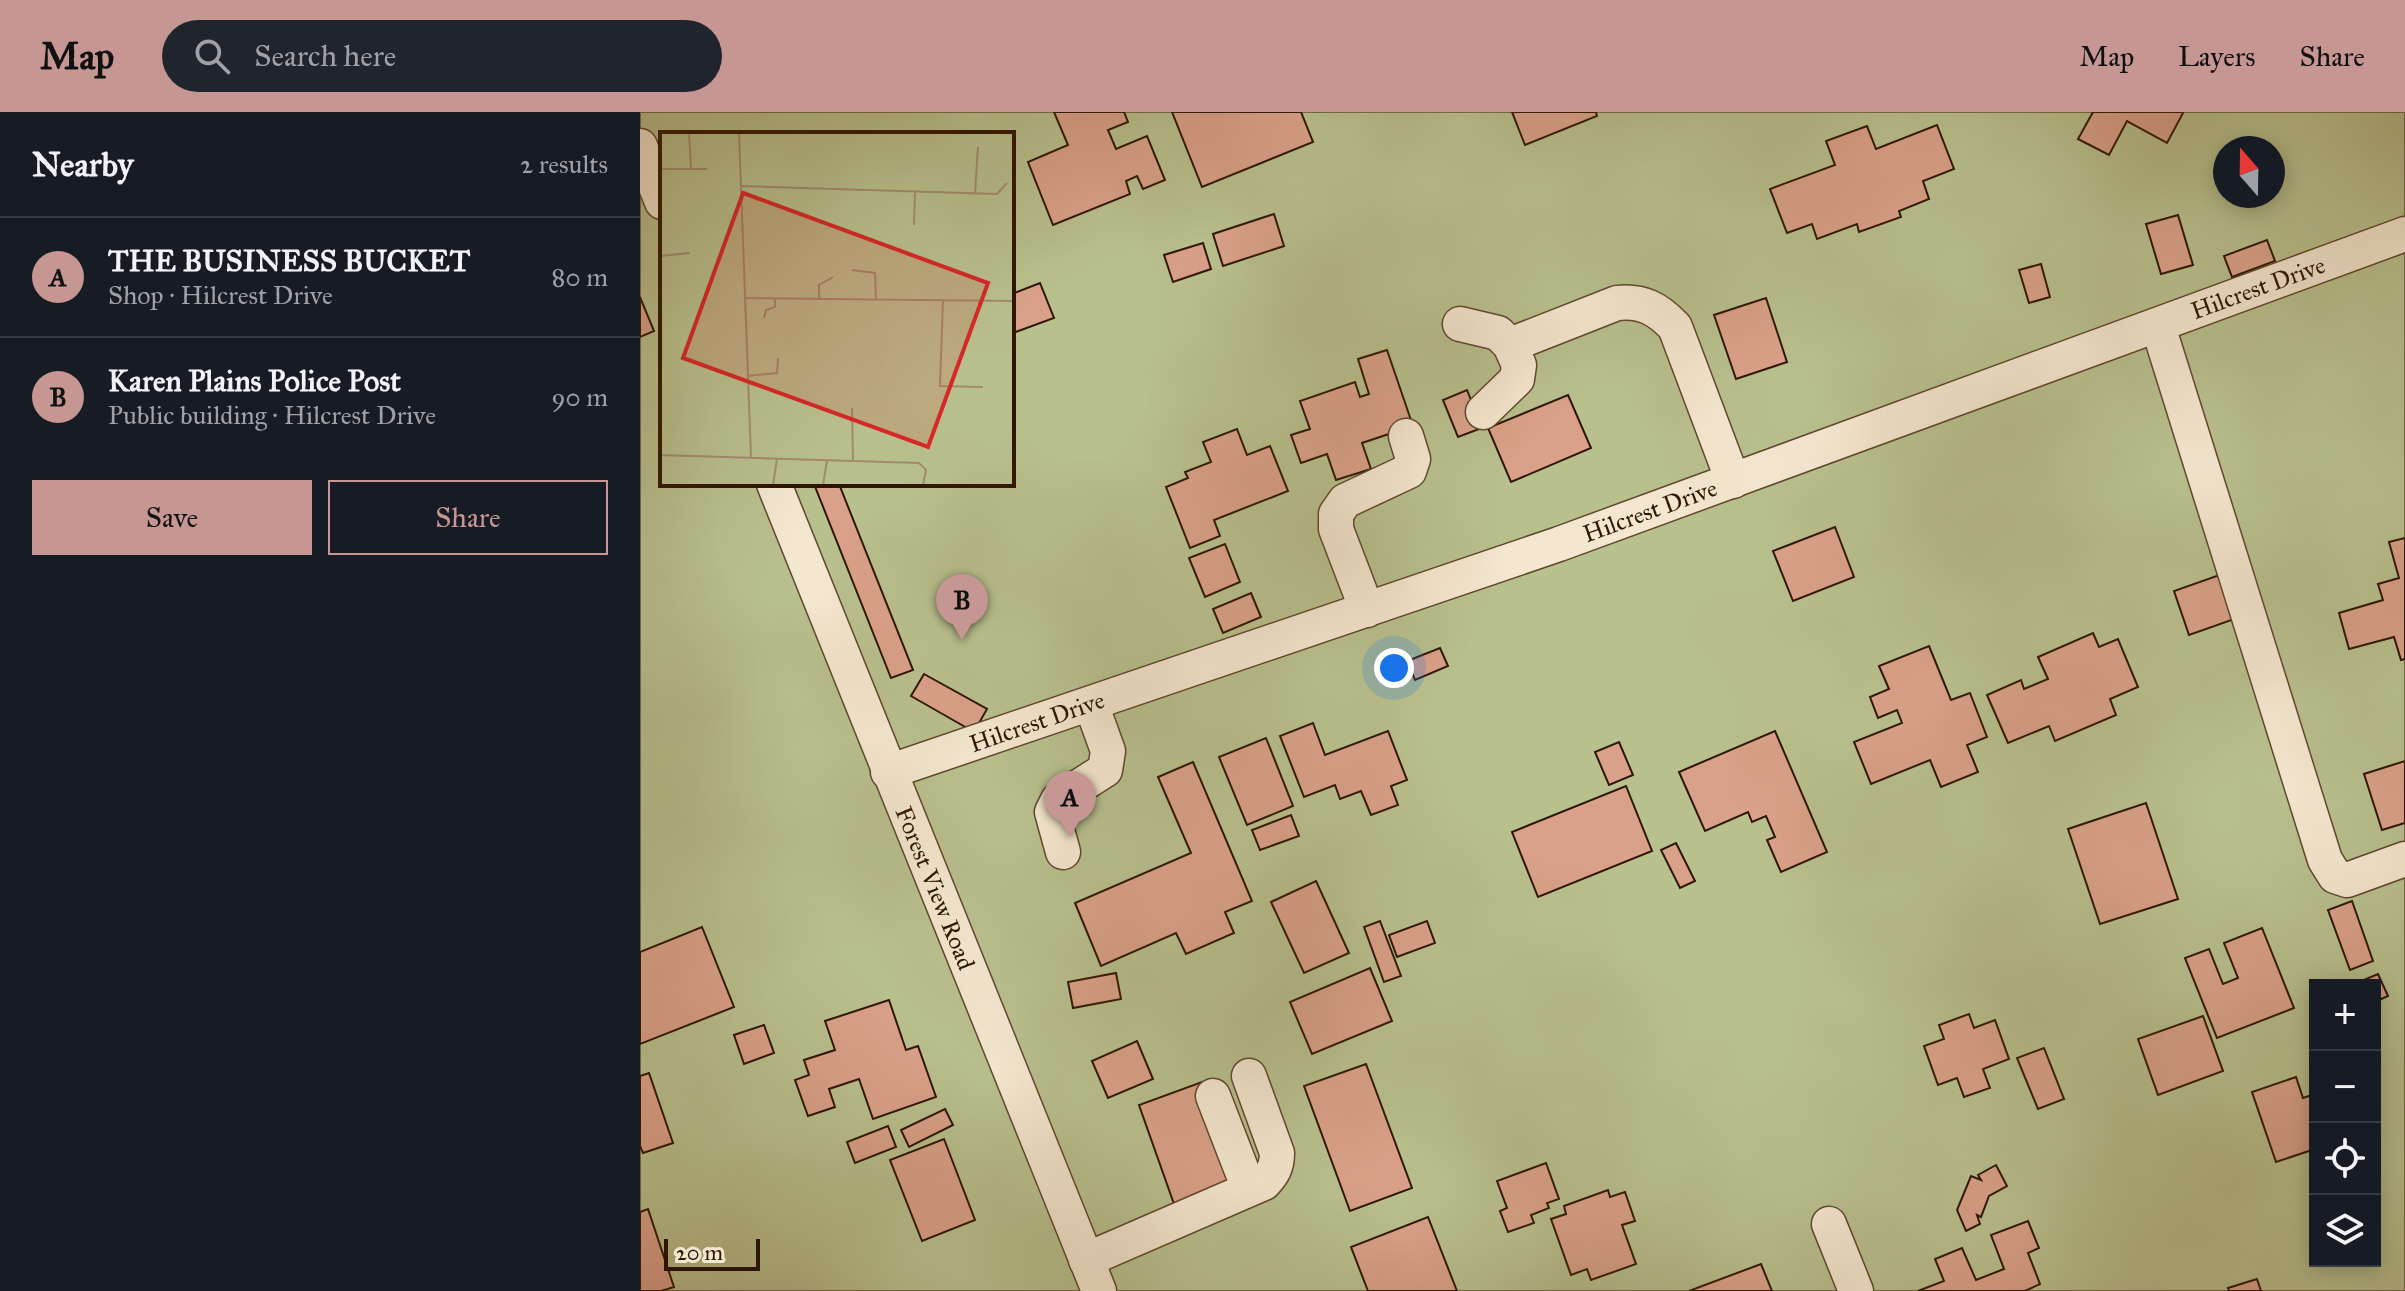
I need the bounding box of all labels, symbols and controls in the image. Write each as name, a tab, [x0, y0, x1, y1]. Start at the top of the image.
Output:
search box	[162, 20, 722, 92]
text: Map	[40, 33, 114, 79]
icon: search	[190, 34, 234, 78]
text: Search here	[254, 38, 396, 74]
text: Map	[2079, 39, 2134, 74]
text: Layers	[2178, 39, 2256, 74]
text: Share	[2300, 39, 2365, 74]
inset map	[660, 132, 1014, 486]
north arrow	[2213, 136, 2285, 208]
text: Nearby	[32, 144, 134, 185]
text: 2 results	[520, 148, 608, 180]
text: THE BUSINESS BUCKET	[108, 243, 470, 279]
street label: Hilcrest Drive	[2187, 250, 2329, 326]
text: A	[49, 261, 67, 293]
text: 80 m	[552, 261, 608, 293]
text: Shop · Hilcrest Drive	[108, 279, 333, 311]
text: Karen Plains Police Post	[108, 363, 401, 399]
text: B	[49, 381, 67, 413]
text: 90 m	[551, 381, 608, 413]
text: Public building · Hilcrest Drive	[108, 399, 436, 431]
street label: Hilcrest Drive	[1579, 473, 1721, 549]
button: Save	[32, 480, 312, 555]
button: Share	[328, 480, 608, 555]
pin: B	[936, 574, 988, 640]
your location	[1374, 648, 1414, 688]
street label: Hilcrest Drive	[966, 685, 1108, 759]
pin: A	[1044, 771, 1096, 837]
street label: Forest View Road	[889, 802, 981, 974]
map controls	[2309, 979, 2381, 1267]
button: +	[2309, 979, 2381, 1051]
button: −	[2309, 1051, 2381, 1123]
button: locate	[2309, 1123, 2381, 1195]
button: layers	[2309, 1195, 2381, 1267]
scale bar	[664, 1235, 760, 1271]
text: 20 m	[676, 1239, 723, 1266]

